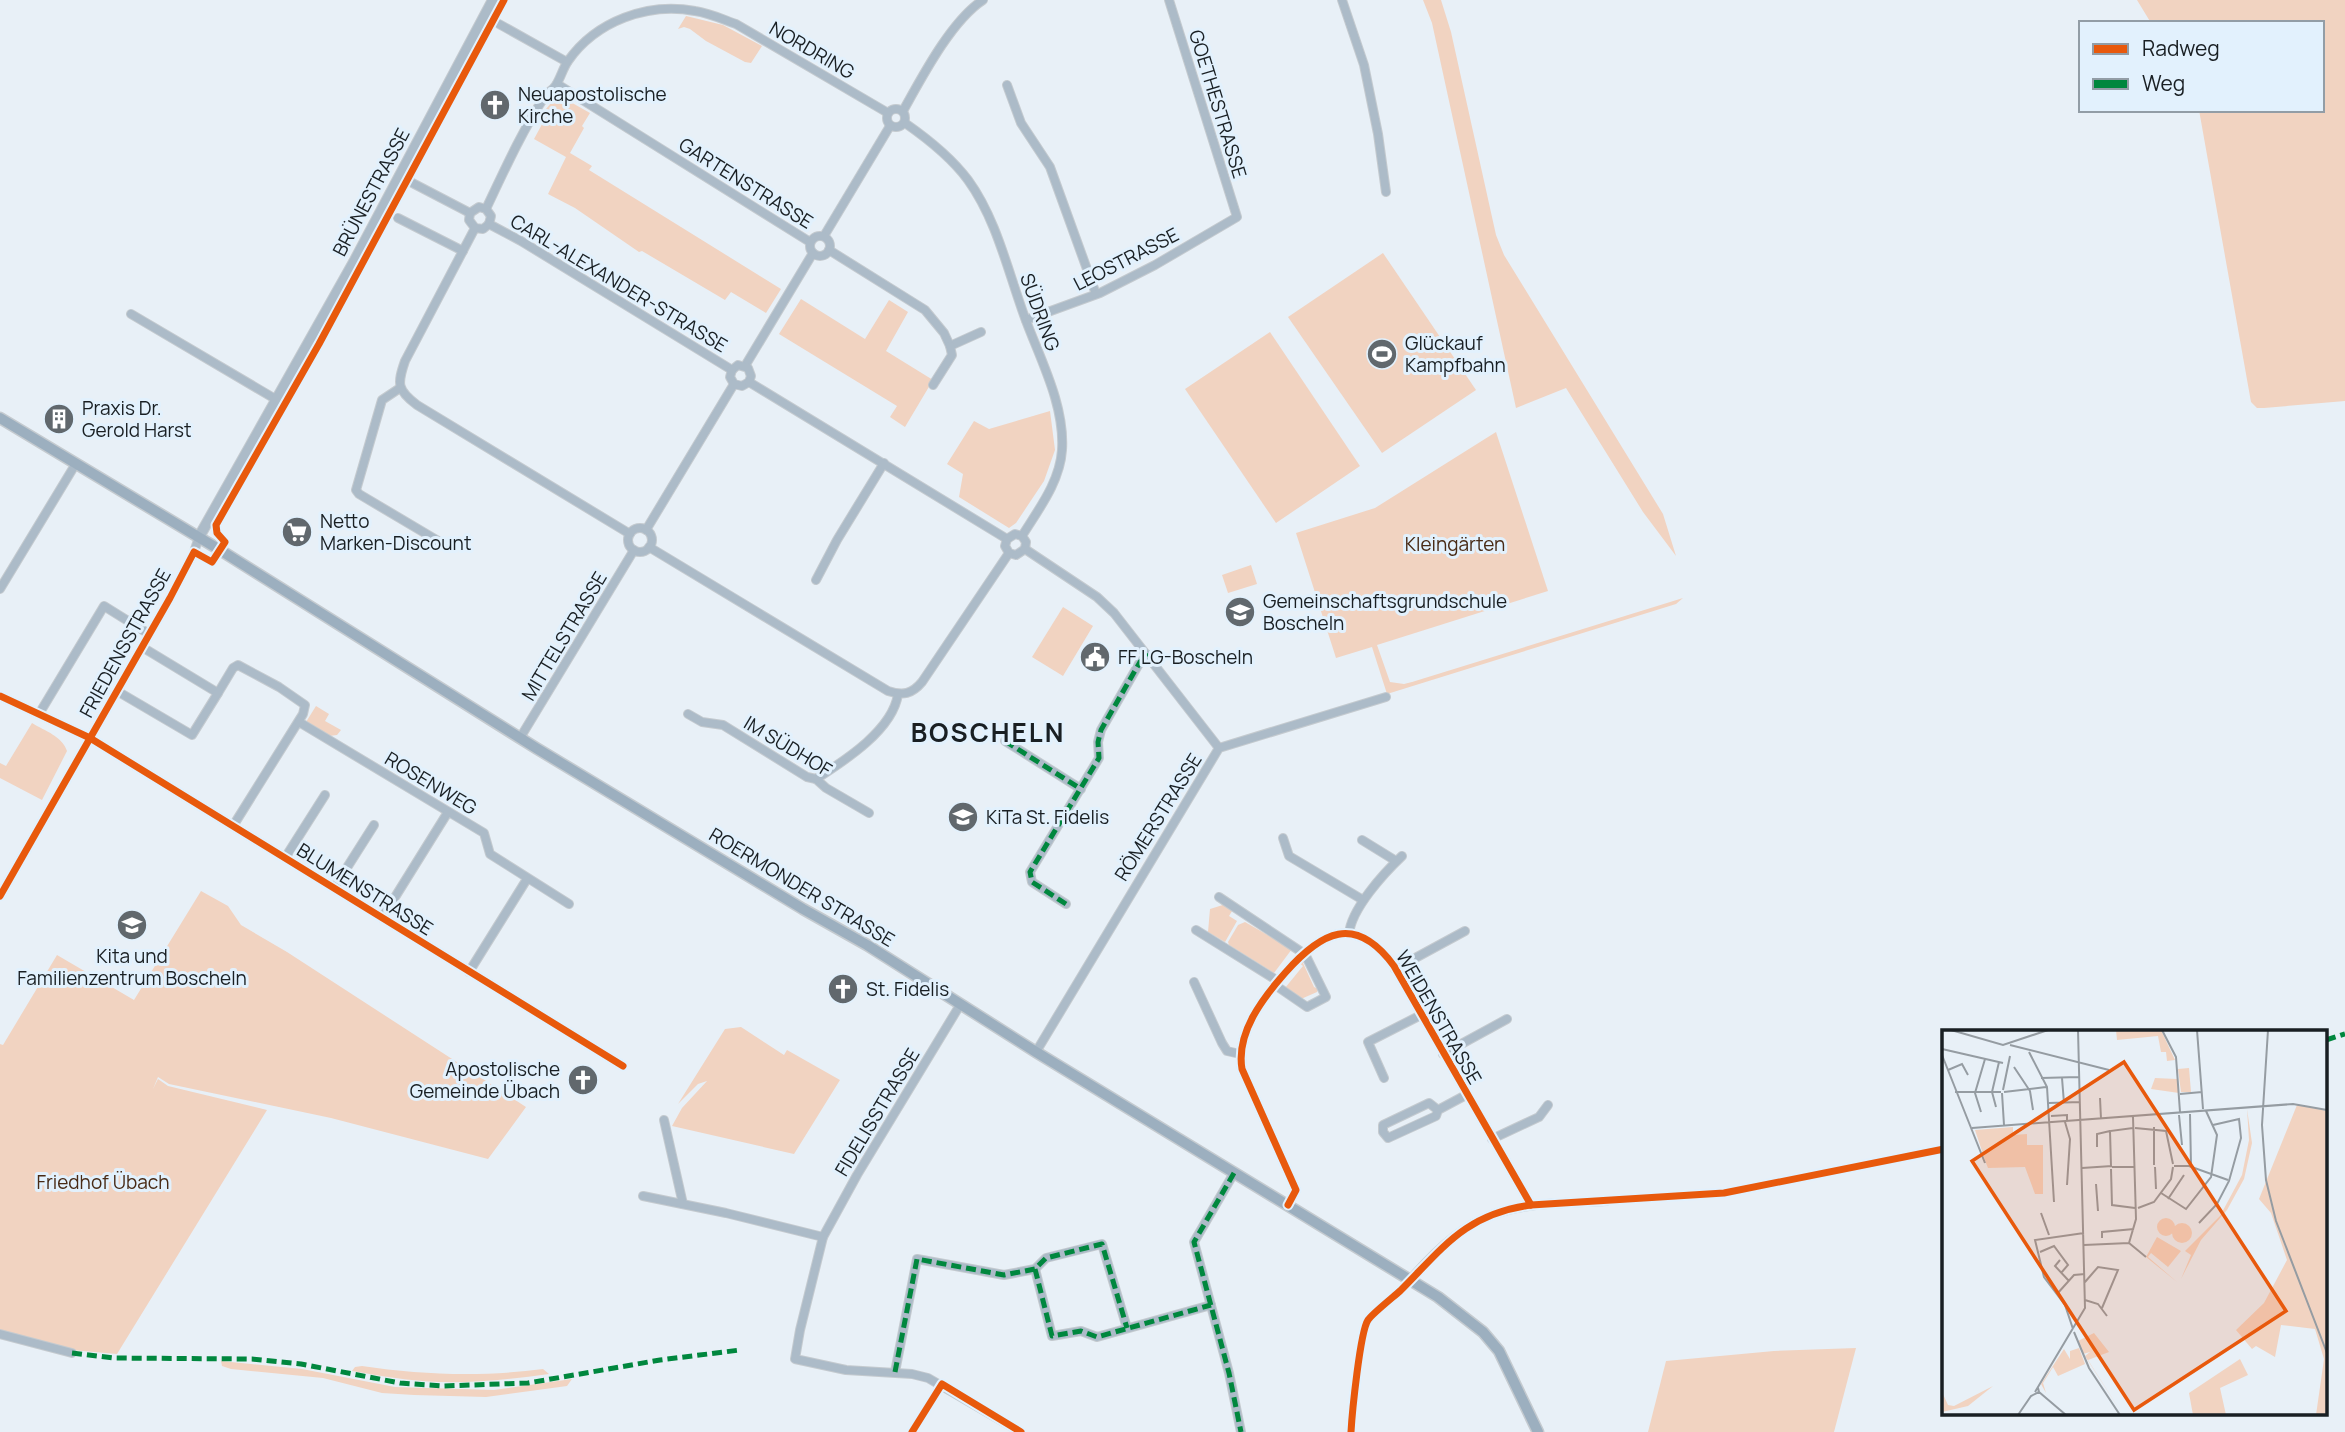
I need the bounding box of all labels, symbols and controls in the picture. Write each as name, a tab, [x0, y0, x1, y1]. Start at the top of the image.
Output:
street label: NORDRING	[765, 15, 859, 85]
legend	[2079, 21, 2324, 112]
street label: GOETHESTRASSE	[1183, 27, 1253, 181]
text: Radweg	[2142, 34, 2220, 62]
text: Weg	[2142, 69, 2185, 97]
place label: Neuapostolische Kirche	[518, 81, 667, 129]
church icon: Neuapostolische Kirche	[478, 88, 512, 122]
street label: BRÜNESTRASSE	[326, 123, 416, 261]
street label: GARTENSTRASSE	[674, 131, 818, 235]
street label: CARL-ALEXANDER-STRASSE	[506, 208, 732, 358]
street label: LEOSTRASSE	[1069, 221, 1183, 297]
street label: SÜDRING	[1014, 270, 1066, 354]
place label: Glückauf Kampfbahn	[1405, 330, 1506, 378]
sports icon: Glückauf Kampfbahn	[1365, 337, 1399, 371]
place label: Praxis Dr. Gerold Harst	[82, 395, 192, 443]
building icon: Praxis Dr. Gerold Harst	[42, 402, 76, 436]
place label: Netto Marken-Discount	[320, 508, 472, 556]
supermarket icon: Netto Marken-Discount	[280, 515, 314, 549]
park label: Kleingärten	[1405, 531, 1505, 557]
street label: FRIEDENSSTRASSE	[73, 564, 177, 722]
street label: MITTELSTRASSE	[515, 567, 613, 705]
place label: Gemeinschaftsgrundschule Boscheln	[1263, 588, 1507, 636]
school or university icon: Gemeinschaftsgrundschule Boscheln	[1223, 595, 1257, 629]
public building icon: FF LG-Boscheln	[1078, 640, 1112, 674]
place label: FF LG-Boscheln	[1118, 644, 1253, 670]
street label: IM SÜDHOF	[739, 710, 837, 783]
district label: BOSCHELN	[911, 714, 1065, 750]
street label: ROSENWEG	[380, 745, 482, 821]
street label: RÖMERSTRASSE	[1108, 748, 1208, 886]
school or university icon: KiTa St. Fidelis	[946, 800, 980, 834]
place label: KiTa St. Fidelis	[986, 804, 1109, 830]
street label: ROERMONDER STRASSE	[705, 821, 899, 953]
street label: BLUMENSTRASSE	[292, 837, 438, 941]
school or university icon: Kita und Familienzentrum Boscheln	[115, 908, 149, 942]
place label: Kita und Familienzentrum Boscheln	[17, 943, 247, 991]
street label: WEIDENSTRASSE	[1390, 945, 1488, 1089]
church icon: St. Fidelis	[826, 972, 860, 1006]
place label: St. Fidelis	[866, 976, 949, 1002]
inset map	[1942, 1030, 2328, 1414]
street label: FIDELISSTRASSE	[829, 1043, 925, 1181]
place label: Apostolische Gemeinde Übach	[410, 1056, 560, 1104]
church icon: Apostolische Gemeinde Übach	[566, 1063, 600, 1097]
park label: Friedhof Übach	[36, 1169, 170, 1195]

